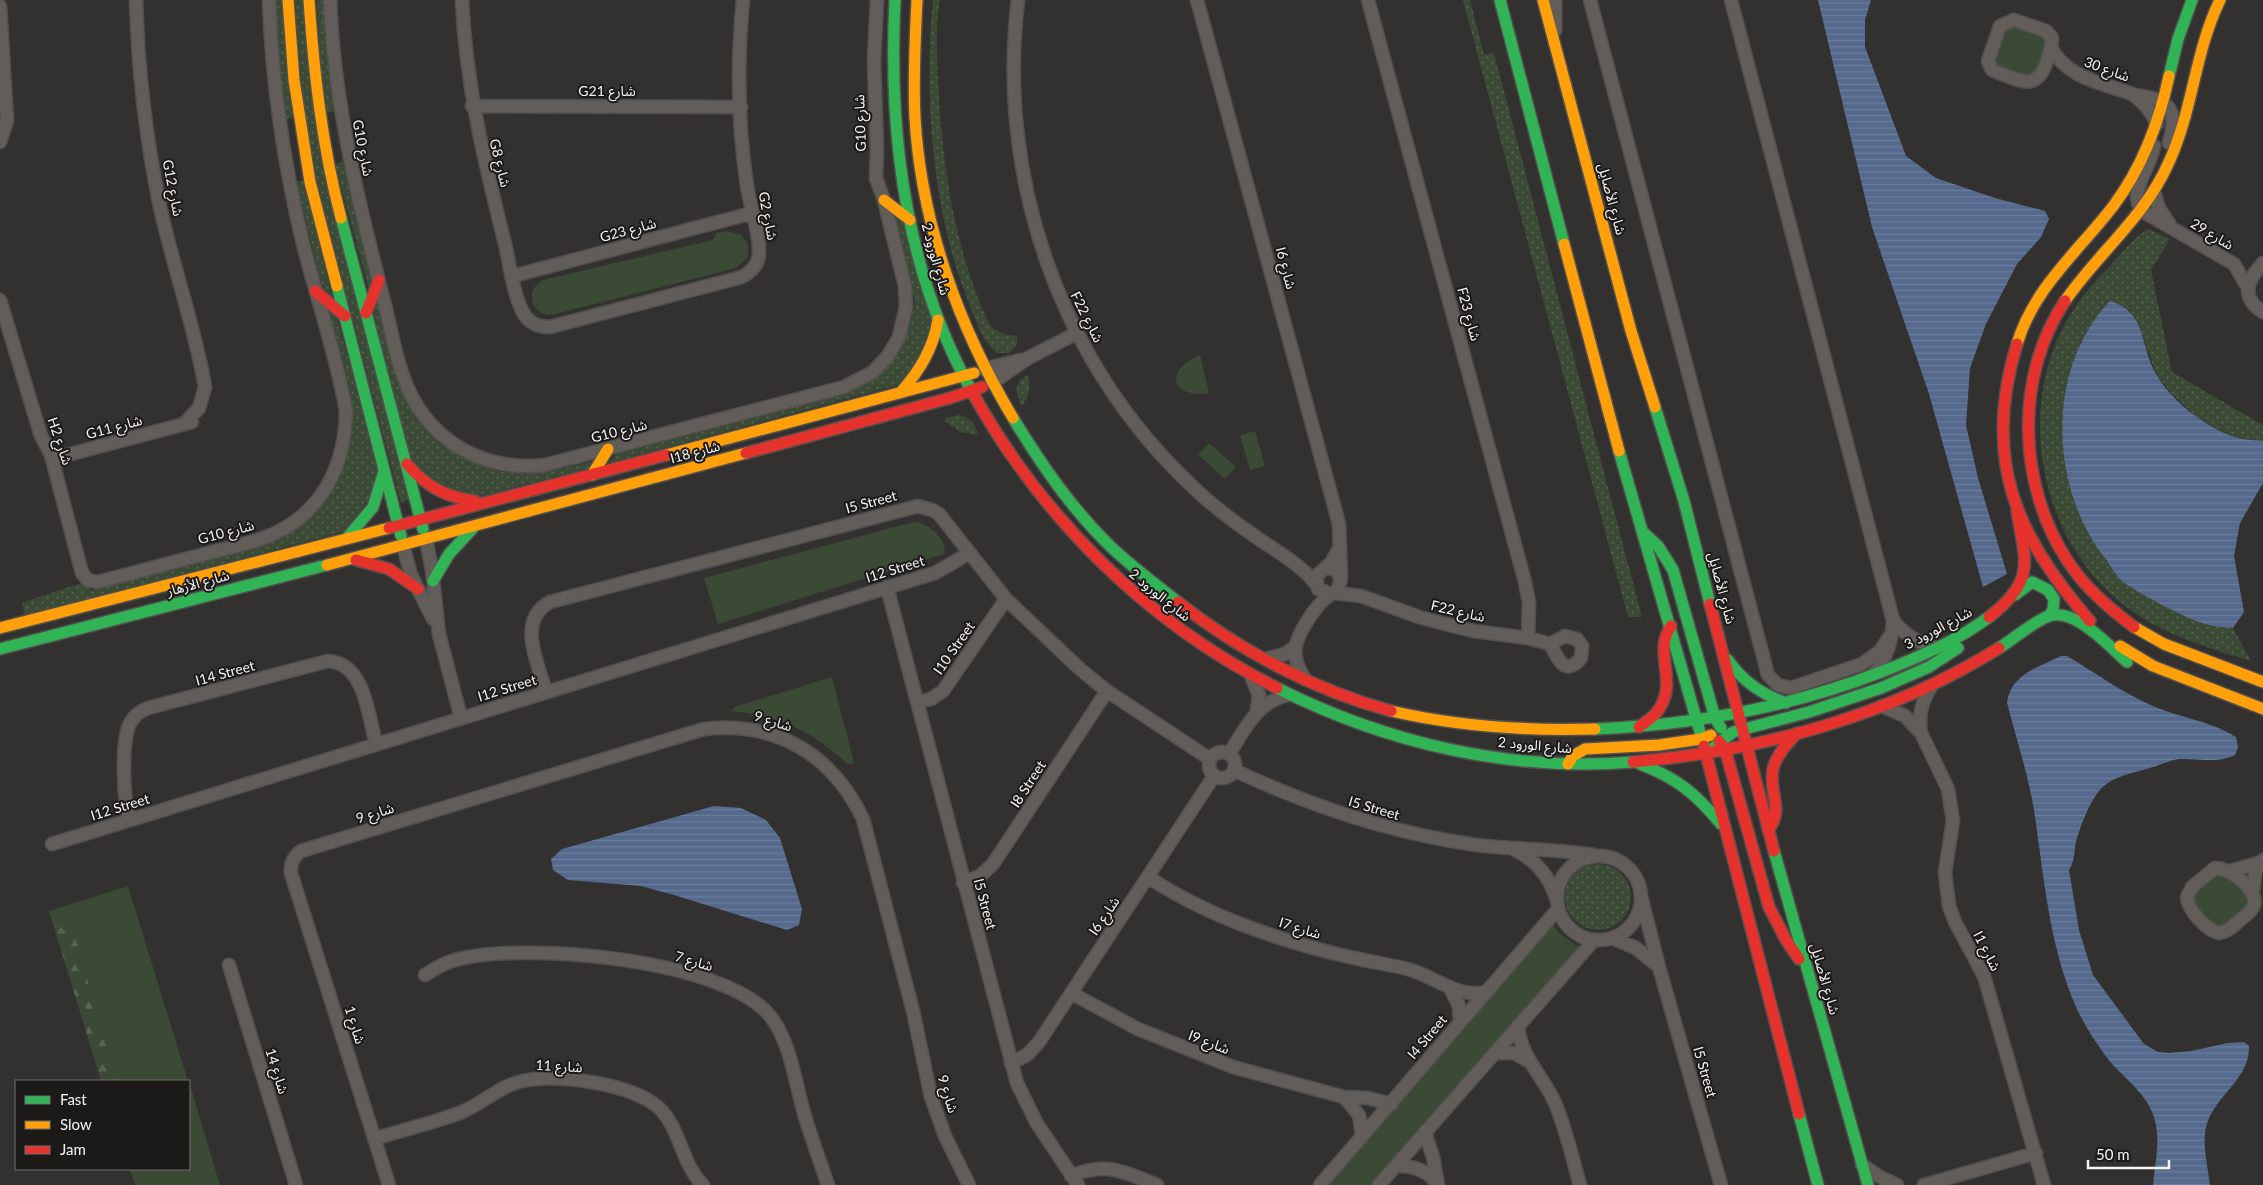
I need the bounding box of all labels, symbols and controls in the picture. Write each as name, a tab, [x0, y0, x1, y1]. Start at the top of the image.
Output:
street label: شارع 30	[2081, 52, 2132, 87]
street label: G21 شارع	[578, 82, 636, 102]
street label: G10 شارع	[850, 94, 872, 152]
street label: G10 شارع	[347, 118, 377, 178]
street label: G8 شارع	[483, 137, 515, 190]
street label: G12 شارع	[157, 158, 187, 218]
street label: شارع الأصايل	[1592, 161, 1630, 237]
street label: G2 شارع	[753, 190, 782, 242]
street label: G23 شارع	[598, 214, 659, 248]
street label: شارع 29	[2186, 214, 2237, 256]
street label: شارع الورود 2	[916, 221, 954, 298]
street label: I6 شارع	[1270, 245, 1300, 292]
street label: F23 شارع	[1451, 285, 1485, 343]
street label: F22 شارع	[1065, 288, 1108, 347]
street label: G11 شارع	[84, 411, 145, 445]
street label: H2 شارع	[42, 415, 77, 468]
street label: G10 شارع	[589, 415, 650, 449]
street label: I18 شارع	[668, 437, 723, 469]
street label: I5 Street	[843, 487, 898, 517]
street label: G10 شارع	[196, 516, 257, 550]
street label: شارع الأصايل	[1702, 550, 1740, 626]
street label: I12 Street	[863, 552, 926, 586]
street label: شارع الورود 2	[1124, 565, 1195, 627]
street label: شارع الأزهار	[164, 566, 232, 602]
street label: F22 شارع	[1429, 596, 1487, 628]
street label: شارع الورود 3	[1901, 603, 1976, 655]
street label: I10 Street	[929, 618, 978, 677]
street label: I14 Street	[193, 656, 256, 689]
street label: I12 Street	[475, 671, 538, 705]
street label: شارع 9	[751, 707, 794, 737]
street label: شارع الورود 2	[1497, 733, 1573, 759]
street label: I8 Street	[1006, 757, 1049, 810]
street label: I12 Street	[88, 790, 151, 824]
street label: I5 Street	[1347, 792, 1402, 823]
street label: شارع 9	[354, 799, 397, 829]
street label: I5 Street	[970, 876, 1000, 931]
street label: I6 شارع	[1085, 893, 1125, 940]
street label: I7 شارع	[1276, 913, 1323, 945]
street label: I1 شارع	[1967, 928, 2005, 975]
street label: شارع الأصايل	[1804, 941, 1844, 1017]
street label: شارع 7	[672, 947, 715, 977]
street label: شارع 1	[339, 1004, 369, 1047]
street label: I4 Street	[1403, 1011, 1450, 1062]
street label: I9 شارع	[1185, 1026, 1232, 1060]
street label: I5 Street	[1690, 1044, 1721, 1099]
street label: شارع 14	[260, 1046, 293, 1097]
street label: شارع 11	[535, 1056, 583, 1078]
street label: شارع 9	[932, 1073, 962, 1116]
legend	[15, 1080, 190, 1170]
text: Fast	[60, 1090, 87, 1108]
text: Slow	[60, 1115, 92, 1133]
scale bar	[2088, 1138, 2169, 1170]
text: Jam	[60, 1140, 86, 1158]
text: 50 m	[2096, 1145, 2130, 1163]

